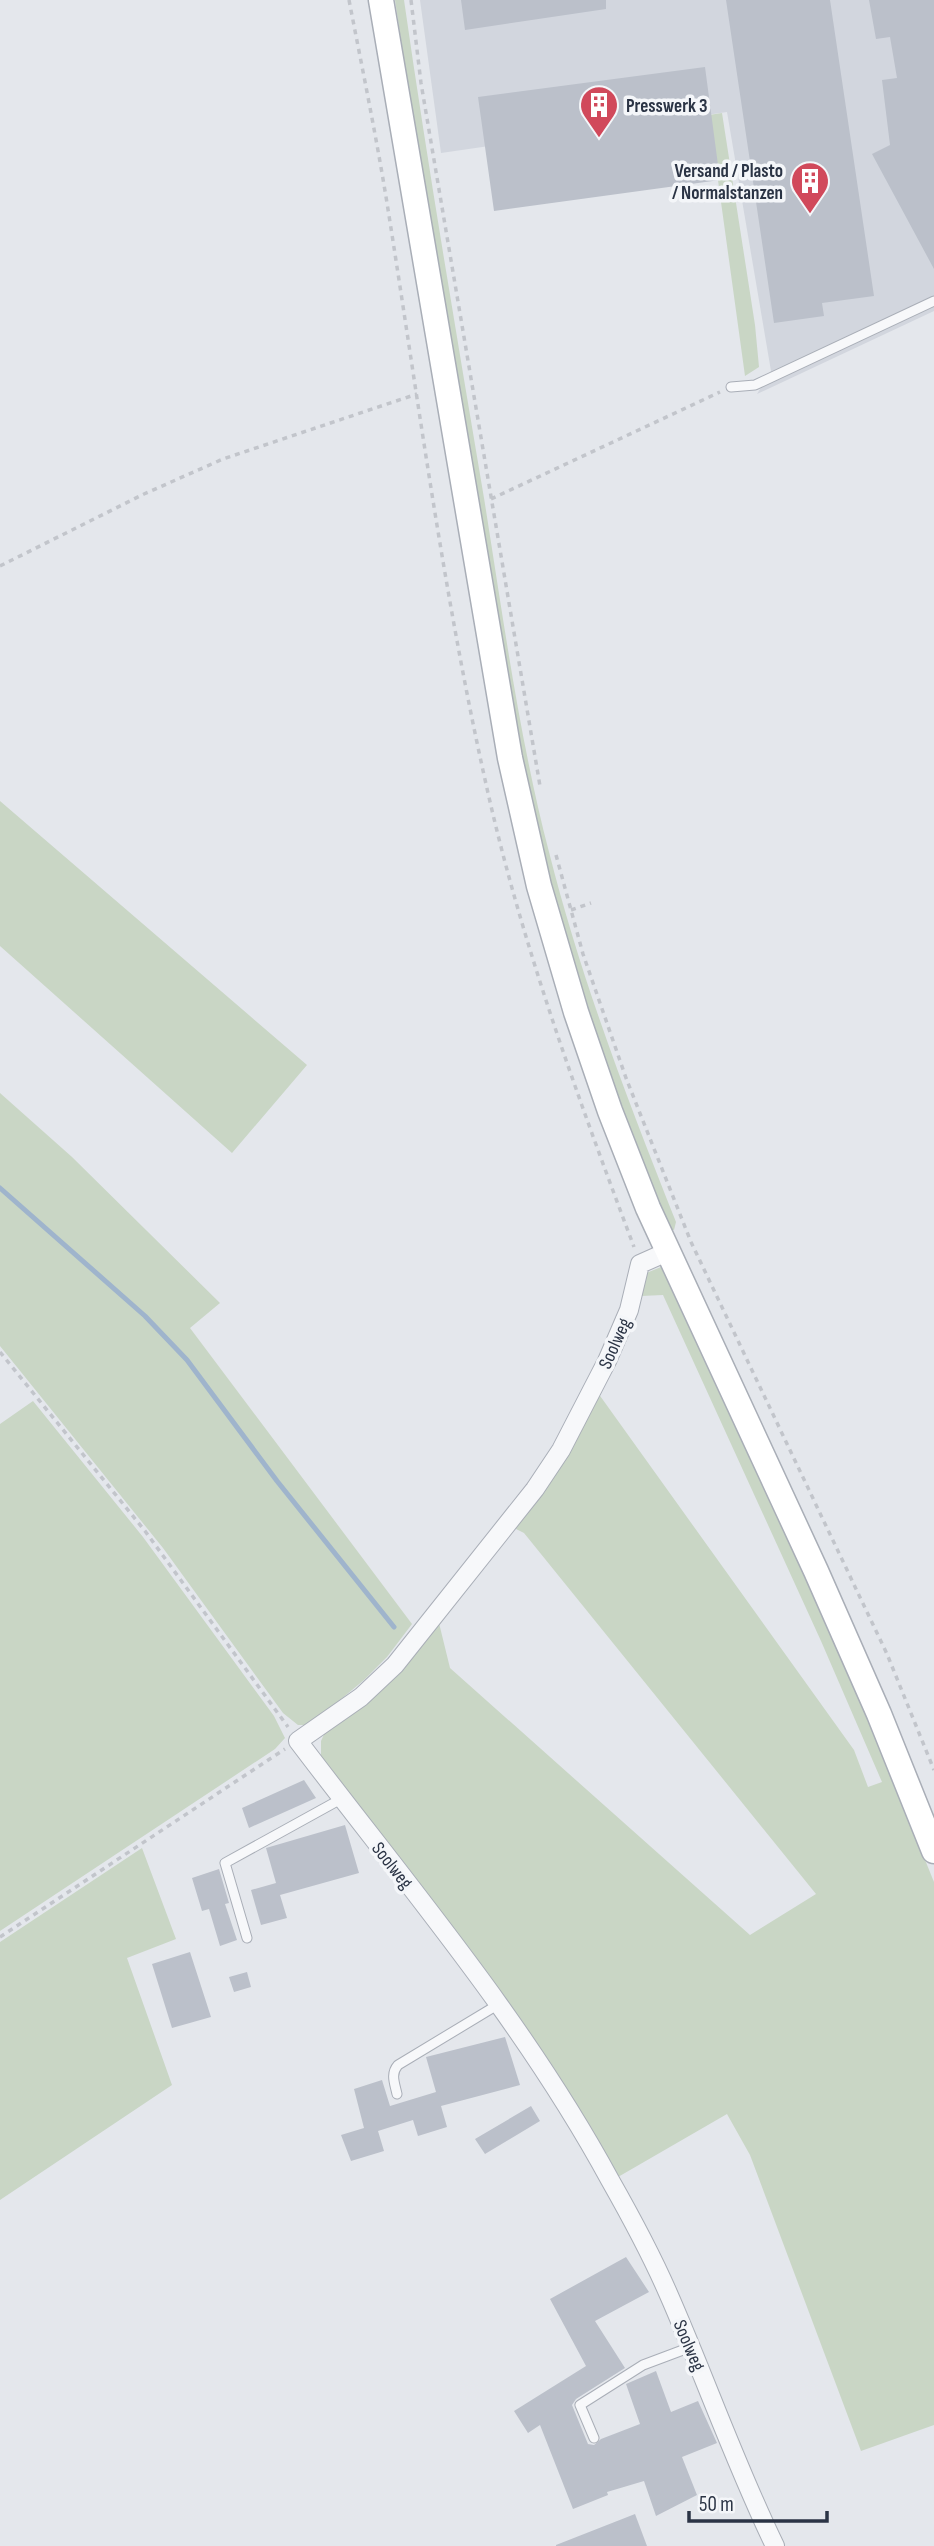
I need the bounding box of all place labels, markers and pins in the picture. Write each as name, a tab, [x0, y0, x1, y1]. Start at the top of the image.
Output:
building icon: Presswerk 3	[578, 84, 620, 139]
place label: Presswerk 3	[626, 95, 708, 118]
place label: Versand / Plasto / Normalstanzen	[672, 160, 783, 205]
building icon: Versand / Plasto / Normalstanzen	[789, 160, 831, 215]

